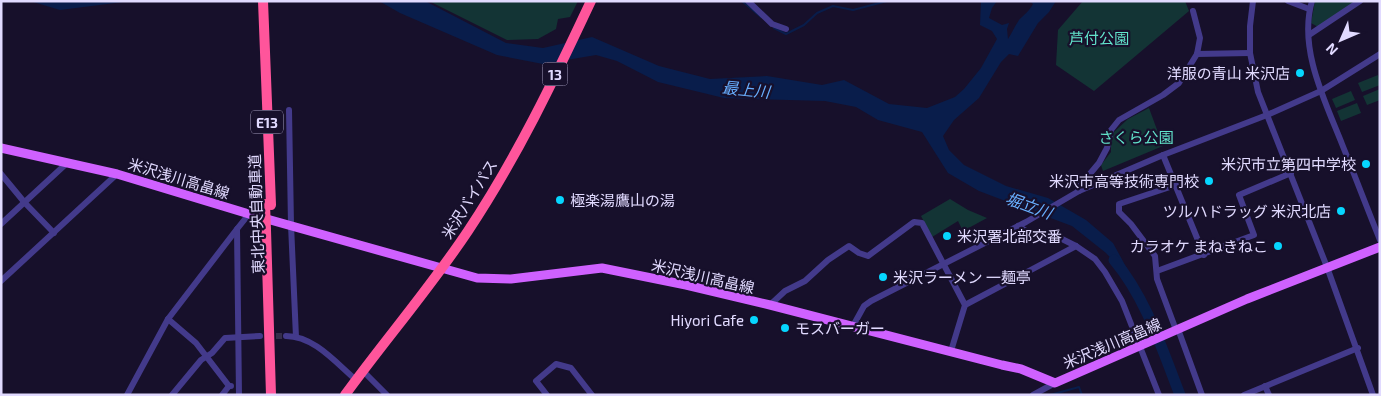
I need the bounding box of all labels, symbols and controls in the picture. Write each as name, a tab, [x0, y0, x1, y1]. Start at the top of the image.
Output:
north arrow	[1316, 15, 1366, 65]
park label: 芦付公園	[1069, 29, 1129, 47]
text: N	[1322, 40, 1341, 59]
road number: 13	[542, 62, 568, 86]
place label: 洋服の青山 米沢店	[1167, 64, 1290, 82]
marker: 洋服の青山 米沢店	[1294, 67, 1306, 79]
water label: 最上川	[721, 77, 773, 101]
road number: E13	[251, 110, 283, 134]
park label: さくら公園	[1098, 128, 1174, 146]
street label: 米沢浅川高畠線	[126, 154, 232, 202]
street label: 東北中央自動車道	[245, 154, 267, 274]
place label: 米沢市立第四中学校	[1221, 155, 1356, 173]
street label: 米沢バイパス	[438, 156, 500, 242]
marker: 米沢市立第四中学校	[1360, 158, 1372, 170]
place label: 米沢市高等技術専門校	[1049, 172, 1199, 190]
marker: 米沢市高等技術専門校	[1203, 175, 1215, 187]
water label: 堀立川	[1003, 188, 1057, 223]
place label: 極楽湯鷹山の湯	[570, 191, 675, 209]
marker: 極楽湯鷹山の湯	[554, 194, 566, 206]
place label: ツルハドラッグ 米沢北店	[1163, 202, 1331, 220]
marker: ツルハドラッグ 米沢北店	[1335, 205, 1347, 217]
place label: 米沢署北部交番	[957, 227, 1062, 245]
marker: 米沢署北部交番	[941, 230, 953, 242]
place label: カラオケ まねきねこ	[1130, 237, 1268, 255]
marker: カラオケ まねきねこ	[1272, 240, 1284, 252]
street label: 米沢浅川高畠線	[650, 255, 756, 297]
place label: 米沢ラーメン 一麺亭	[893, 268, 1031, 286]
marker: 米沢ラーメン 一麺亭	[877, 271, 889, 283]
place label: Hiyori Cafe	[670, 311, 744, 329]
marker: Hiyori Cafe	[748, 314, 760, 326]
street label: 米沢浅川高畠線	[1060, 314, 1164, 372]
place label: モスバーガー	[795, 319, 885, 337]
marker: モスバーガー	[779, 322, 791, 334]

